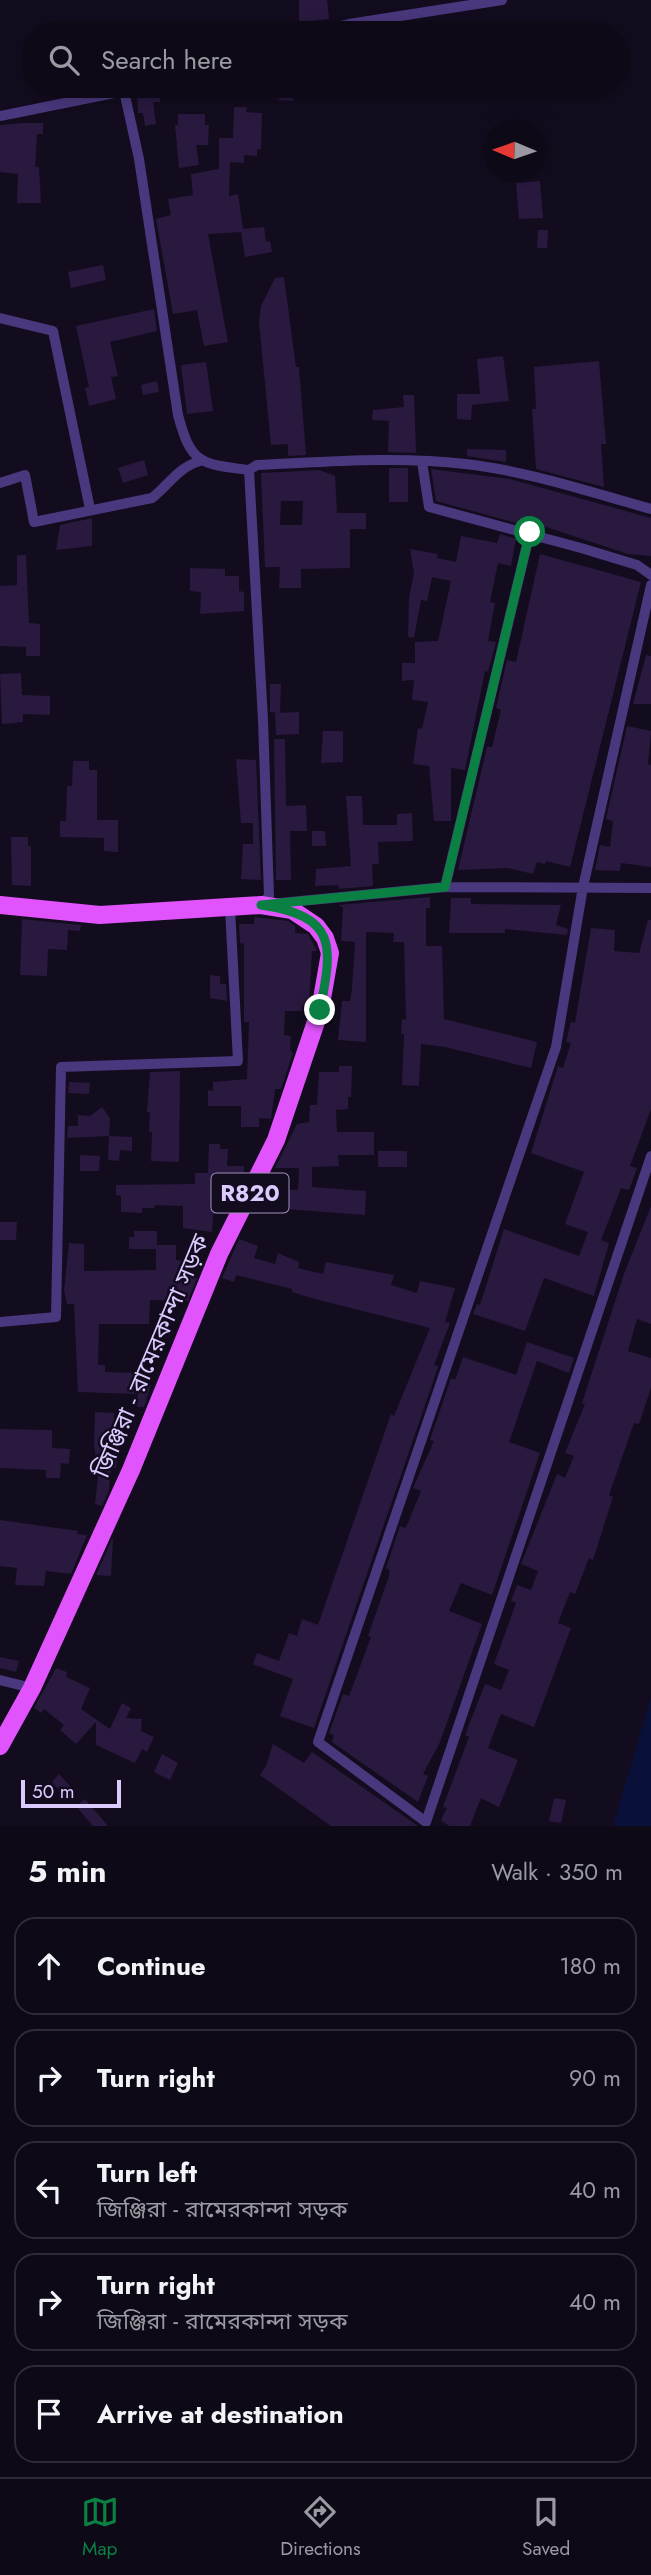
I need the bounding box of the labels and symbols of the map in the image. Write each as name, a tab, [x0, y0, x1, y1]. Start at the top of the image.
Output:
north arrow	[483, 119, 546, 182]
route start	[514, 516, 545, 547]
route end	[304, 994, 335, 1025]
road number: R820	[212, 1174, 288, 1212]
street label: জিঞ্জিরা - রামেরকান্দা সড়ক	[83, 1228, 218, 1484]
scale bar	[21, 1777, 121, 1809]

